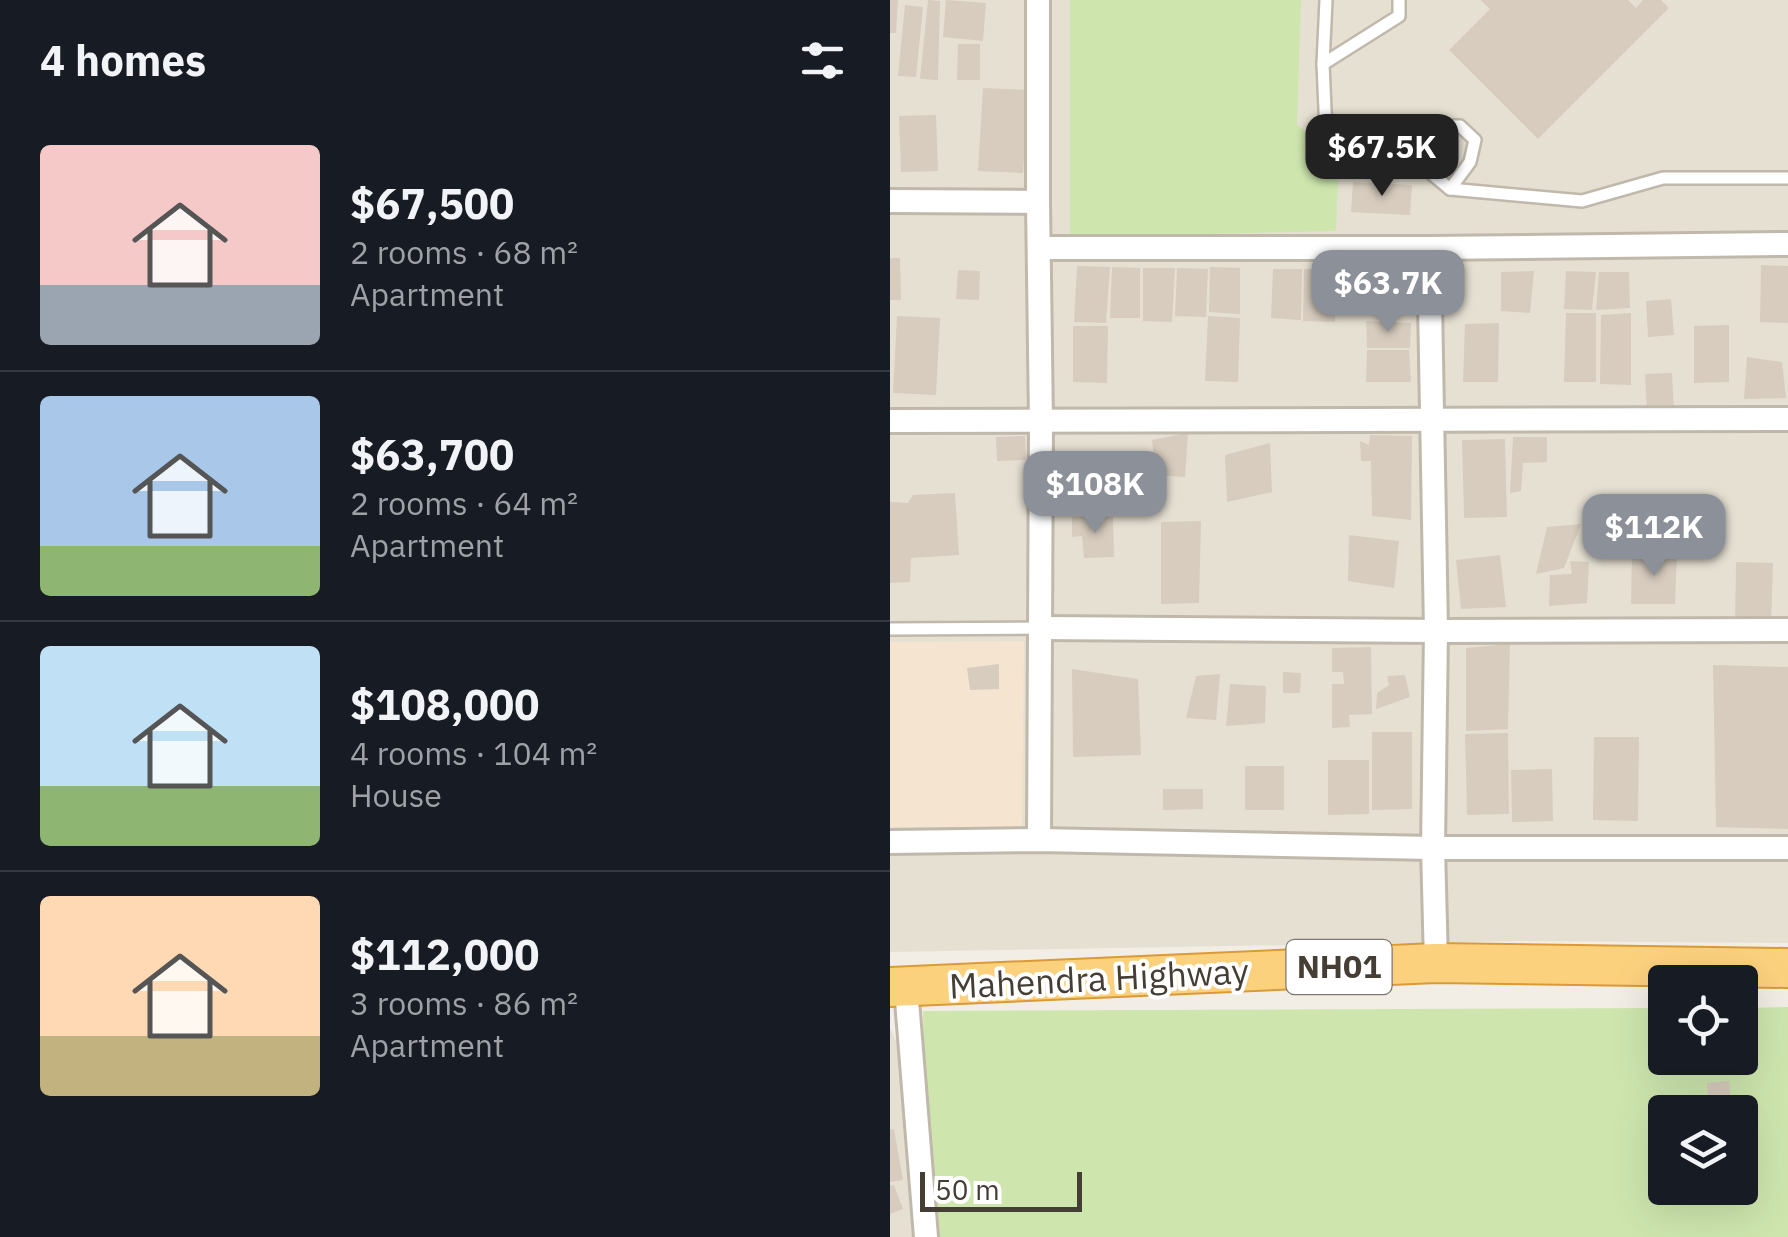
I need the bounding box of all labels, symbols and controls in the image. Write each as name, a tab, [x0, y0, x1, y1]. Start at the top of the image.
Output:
text: 4 homes	[40, 33, 206, 88]
icon: filters	[795, 33, 850, 88]
pin: $67.5K	[1301, 114, 1463, 199]
text: $67.5K	[1327, 125, 1437, 167]
text: $67,500	[350, 176, 514, 231]
icon: home	[120, 185, 240, 305]
text: 2 rooms · 68 m²	[350, 231, 578, 273]
pin: $63.7K	[1307, 250, 1469, 335]
text: $63.7K	[1333, 261, 1443, 303]
text: Apartment	[350, 273, 504, 315]
text: $63,700	[350, 427, 514, 482]
icon: home	[120, 436, 240, 556]
pin: $108K	[1025, 451, 1165, 536]
text: $108K	[1045, 462, 1145, 504]
text: 2 rooms · 64 m²	[350, 482, 578, 524]
pin: $112K	[1584, 494, 1724, 579]
text: $112K	[1604, 505, 1704, 547]
text: Apartment	[350, 524, 504, 566]
text: $108,000	[350, 677, 539, 732]
icon: home	[120, 686, 240, 806]
text: 4 rooms · 104 m²	[350, 732, 597, 774]
text: House	[350, 774, 442, 816]
text: $112,000	[350, 927, 539, 982]
icon: home	[120, 936, 240, 1056]
road number: NH01	[1286, 940, 1392, 994]
street label: Mahendra Highway	[948, 947, 1250, 1009]
map controls	[1648, 965, 1758, 1205]
button: locate	[1648, 965, 1758, 1075]
text: 3 rooms · 86 m²	[350, 982, 578, 1024]
text: Apartment	[350, 1024, 504, 1066]
button: layers	[1648, 1095, 1758, 1205]
scale bar	[920, 1167, 1082, 1212]
text: 50 m	[935, 1171, 1000, 1208]

